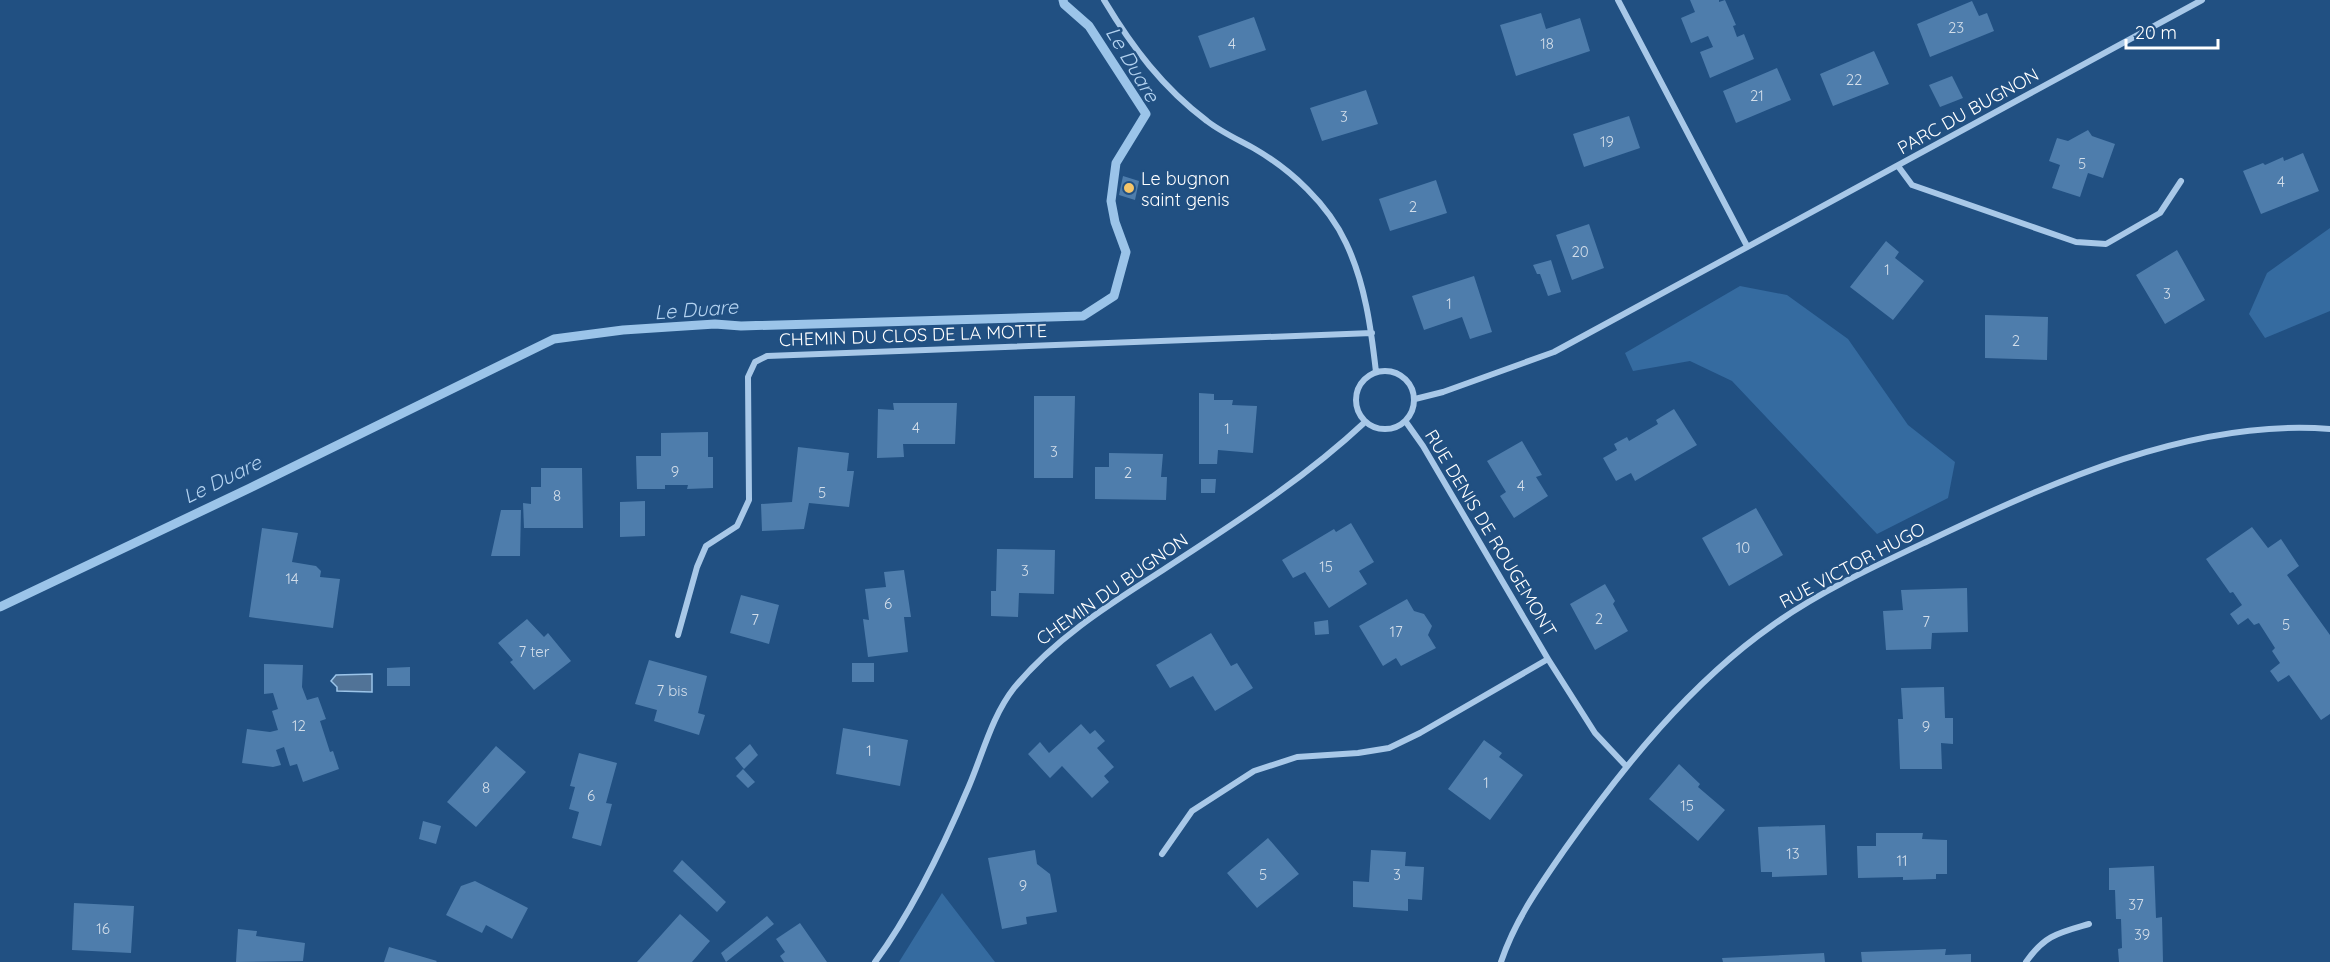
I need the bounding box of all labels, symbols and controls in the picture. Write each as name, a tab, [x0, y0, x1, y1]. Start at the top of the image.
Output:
scale bar	[2126, 12, 2218, 50]
house number: 23	[1948, 18, 1964, 37]
text: 20 m	[2135, 21, 2177, 44]
water label: Le Duare	[1101, 22, 1166, 107]
house number: 4	[1228, 34, 1236, 53]
house number: 18	[1540, 34, 1554, 53]
street label: PARC DU BUGNON	[1893, 63, 2043, 159]
house number: 22	[1846, 70, 1862, 89]
house number: 21	[1750, 86, 1764, 105]
house number: 3	[1340, 107, 1348, 126]
house number: 19	[1600, 132, 1614, 151]
house number: 5	[2078, 154, 2086, 173]
place label: Le bugnon saint genis	[1141, 167, 1230, 211]
house number: 4	[2277, 172, 2285, 191]
marker: Le bugnon saint genis	[1122, 181, 1136, 195]
house number: 2	[1409, 197, 1417, 216]
house number: 20	[1571, 242, 1589, 261]
house number: 1	[1884, 260, 1890, 279]
house number: 3	[2163, 284, 2171, 303]
water label: Le Duare	[653, 294, 739, 324]
house number: 1	[1446, 294, 1452, 313]
street label: CHEMIN DU CLOS DE LA MOTTE	[779, 319, 1047, 351]
house number: 2	[2012, 331, 2020, 350]
house number: 4	[912, 418, 920, 437]
house number: 1	[1224, 419, 1230, 438]
street label: RUE DENIS DE ROUGEMONT	[1420, 425, 1562, 641]
house number: 3	[1050, 442, 1058, 461]
water label: Le Duare	[179, 449, 266, 509]
house number: 9	[671, 462, 679, 481]
house number: 2	[1124, 463, 1132, 482]
house number: 4	[1517, 476, 1525, 495]
house number: 5	[818, 483, 826, 502]
house number: 8	[553, 486, 561, 505]
street label: RUE VICTOR HUGO	[1775, 517, 1929, 613]
street label: CHEMIN DU BUGNON	[1032, 528, 1192, 650]
house number: 10	[1736, 538, 1750, 557]
house number: 15	[1319, 557, 1333, 576]
house number: 3	[1021, 561, 1029, 580]
house number: 14	[285, 569, 299, 588]
house number: 6	[884, 594, 892, 613]
house number: 2	[1595, 609, 1603, 628]
house number: 7	[751, 610, 759, 629]
house number: 7	[1922, 612, 1930, 631]
house number: 5	[2282, 615, 2290, 634]
house number: 17	[1389, 622, 1403, 641]
house number: 7 ter	[518, 642, 550, 661]
house number: 7 bis	[656, 681, 688, 700]
house number: 12	[292, 716, 306, 735]
house number: 9	[1922, 717, 1930, 736]
house number: 1	[866, 741, 872, 760]
house number: 1	[1483, 773, 1489, 792]
house number: 8	[482, 778, 490, 797]
house number: 6	[587, 786, 595, 805]
house number: 15	[1680, 796, 1694, 815]
house number: 13	[1786, 844, 1800, 863]
house number: 11	[1896, 851, 1908, 870]
house number: 5	[1259, 865, 1267, 884]
house number: 3	[1393, 865, 1401, 884]
house number: 9	[1019, 876, 1027, 895]
house number: 37	[2128, 895, 2144, 914]
house number: 16	[96, 919, 110, 938]
house number: 39	[2134, 925, 2150, 944]

